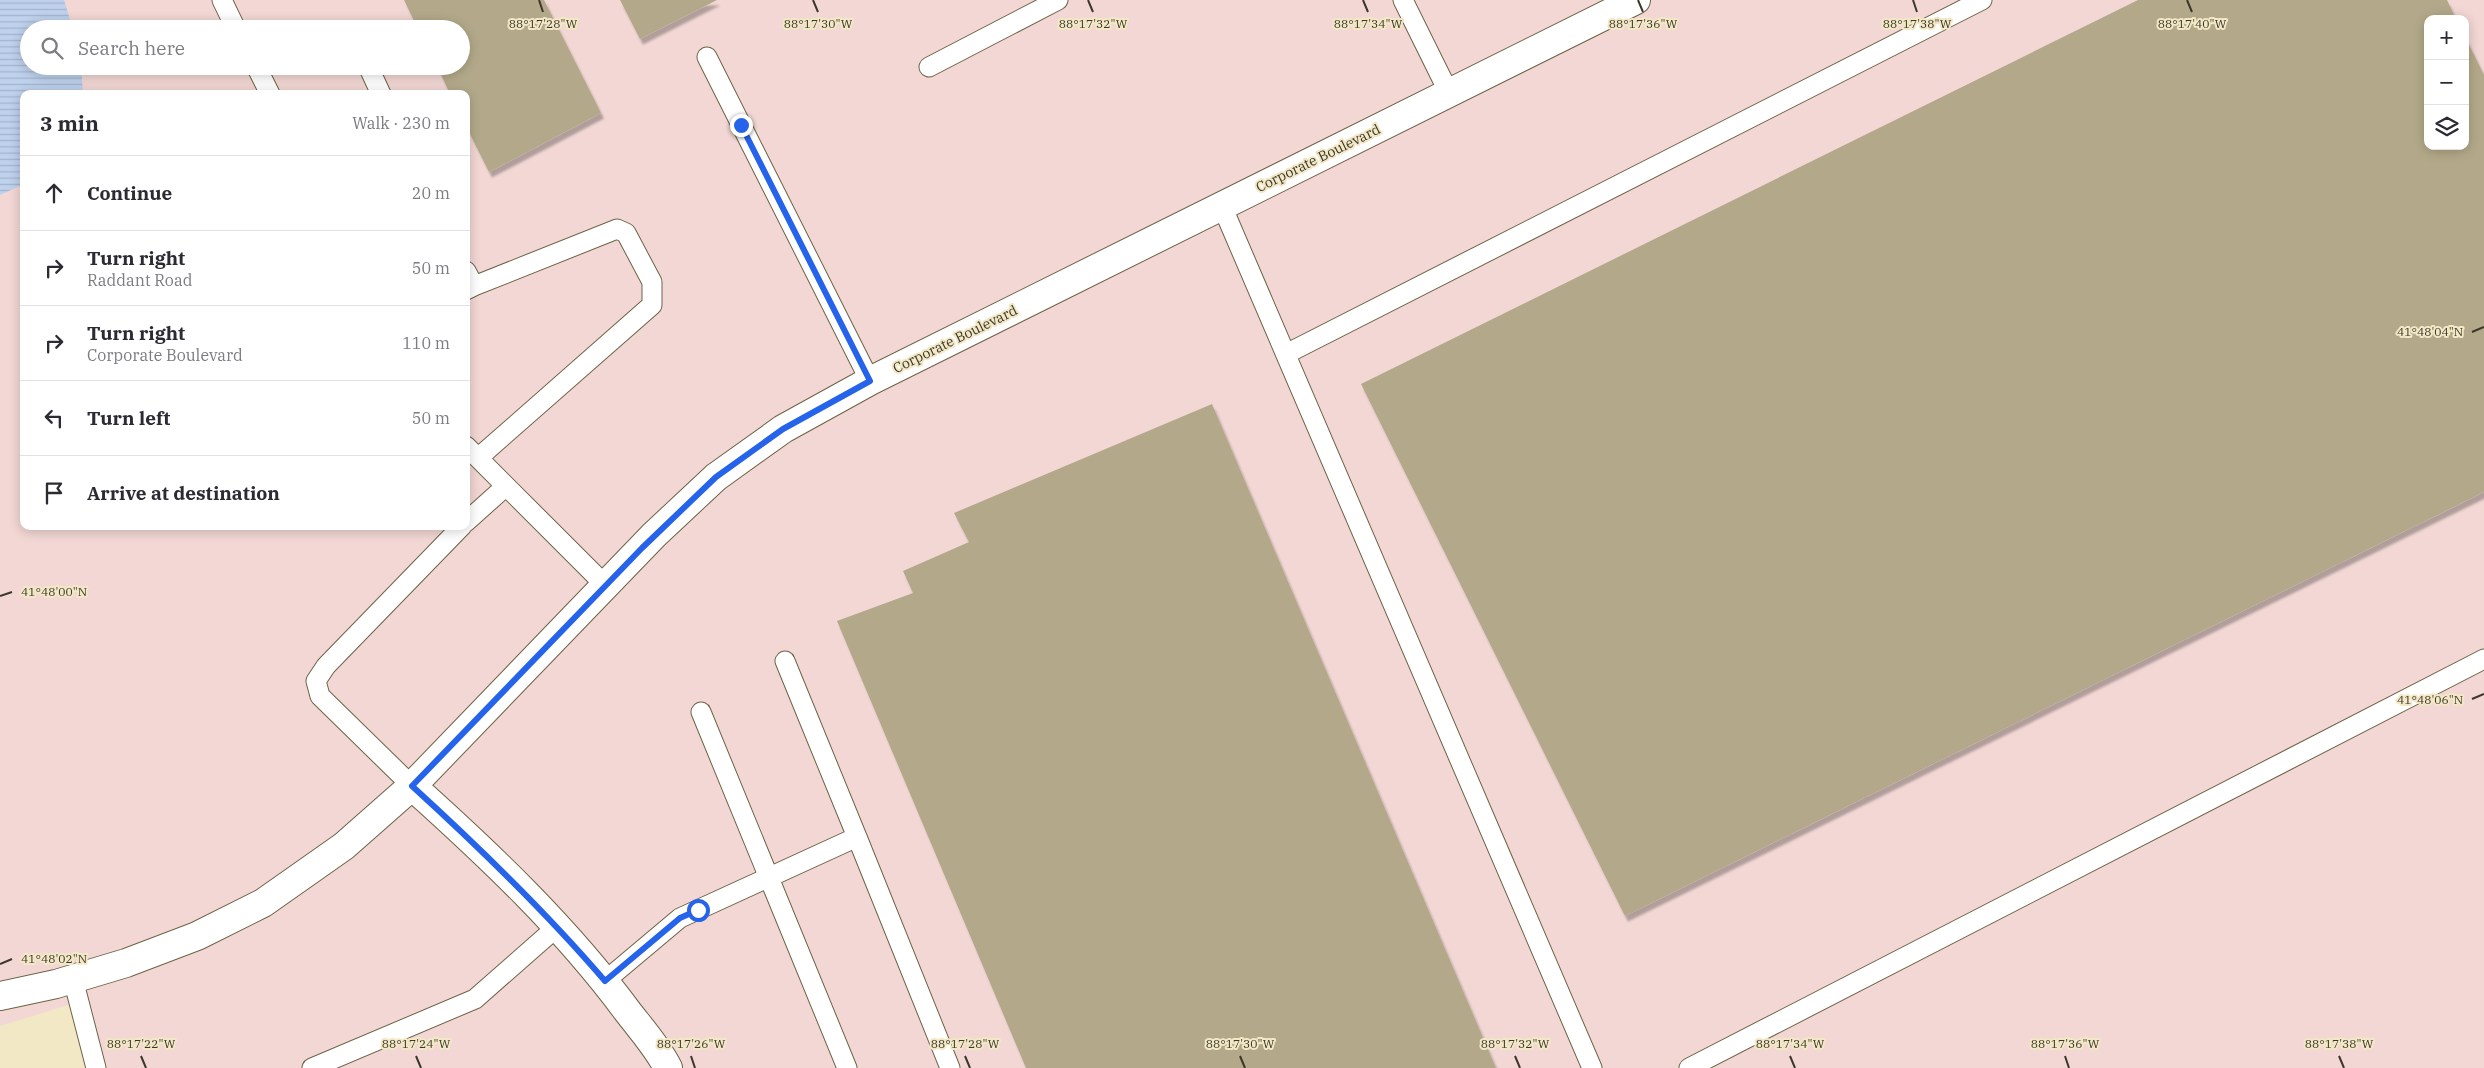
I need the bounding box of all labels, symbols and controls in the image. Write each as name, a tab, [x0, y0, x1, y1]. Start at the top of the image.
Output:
map controls	[2424, 15, 2469, 150]
button: +	[2424, 15, 2469, 60]
text: 88°17'28"W	[509, 16, 578, 31]
text: 88°17'30"W	[784, 16, 853, 31]
text: 88°17'32"W	[1059, 16, 1128, 31]
text: 88°17'34"W	[1334, 16, 1403, 31]
text: 88°17'36"W	[1609, 16, 1678, 31]
text: 88°17'38"W	[1883, 16, 1952, 31]
text: 88°17'40"W	[2158, 16, 2227, 31]
search box	[20, 20, 470, 75]
icon: search	[38, 34, 66, 62]
text: Search here	[78, 36, 185, 60]
button: −	[2424, 60, 2469, 105]
button: layers	[2424, 105, 2469, 150]
text: 3 min	[40, 109, 99, 137]
text: Walk · 230 m	[352, 113, 450, 133]
route end	[730, 114, 753, 137]
street label: Corporate Boulevard	[1253, 120, 1384, 196]
icon: ahead	[40, 179, 68, 207]
text: Continue	[87, 181, 172, 205]
text: 20 m	[412, 183, 450, 203]
text: Turn right	[87, 246, 185, 270]
icon: right	[40, 254, 68, 282]
text: 50 m	[412, 258, 450, 278]
text: Raddant Road	[87, 270, 192, 290]
street label: Corporate Boulevard	[890, 301, 1021, 377]
text: Turn right	[87, 321, 185, 345]
text: 41°48'04"N	[2397, 324, 2463, 339]
icon: right	[40, 329, 68, 357]
text: 110 m	[402, 333, 450, 353]
text: Corporate Boulevard	[87, 345, 243, 365]
icon: left	[40, 404, 68, 432]
text: Turn left	[87, 406, 170, 430]
text: 50 m	[412, 408, 450, 428]
icon: arrive	[40, 479, 68, 507]
text: Arrive at destination	[87, 481, 280, 505]
text: 41°48'00"N	[21, 584, 87, 599]
text: 41°48'06"N	[2397, 692, 2463, 707]
route start	[687, 899, 710, 922]
text: 41°48'02"N	[21, 951, 87, 966]
text: 88°17'22"W	[107, 1036, 176, 1051]
text: 88°17'24"W	[382, 1036, 451, 1051]
text: 88°17'26"W	[657, 1036, 726, 1051]
text: 88°17'28"W	[931, 1036, 1000, 1051]
text: 88°17'30"W	[1206, 1036, 1275, 1051]
text: 88°17'32"W	[1481, 1036, 1550, 1051]
text: 88°17'34"W	[1756, 1036, 1825, 1051]
text: 88°17'36"W	[2031, 1036, 2100, 1051]
text: 88°17'38"W	[2305, 1036, 2374, 1051]

